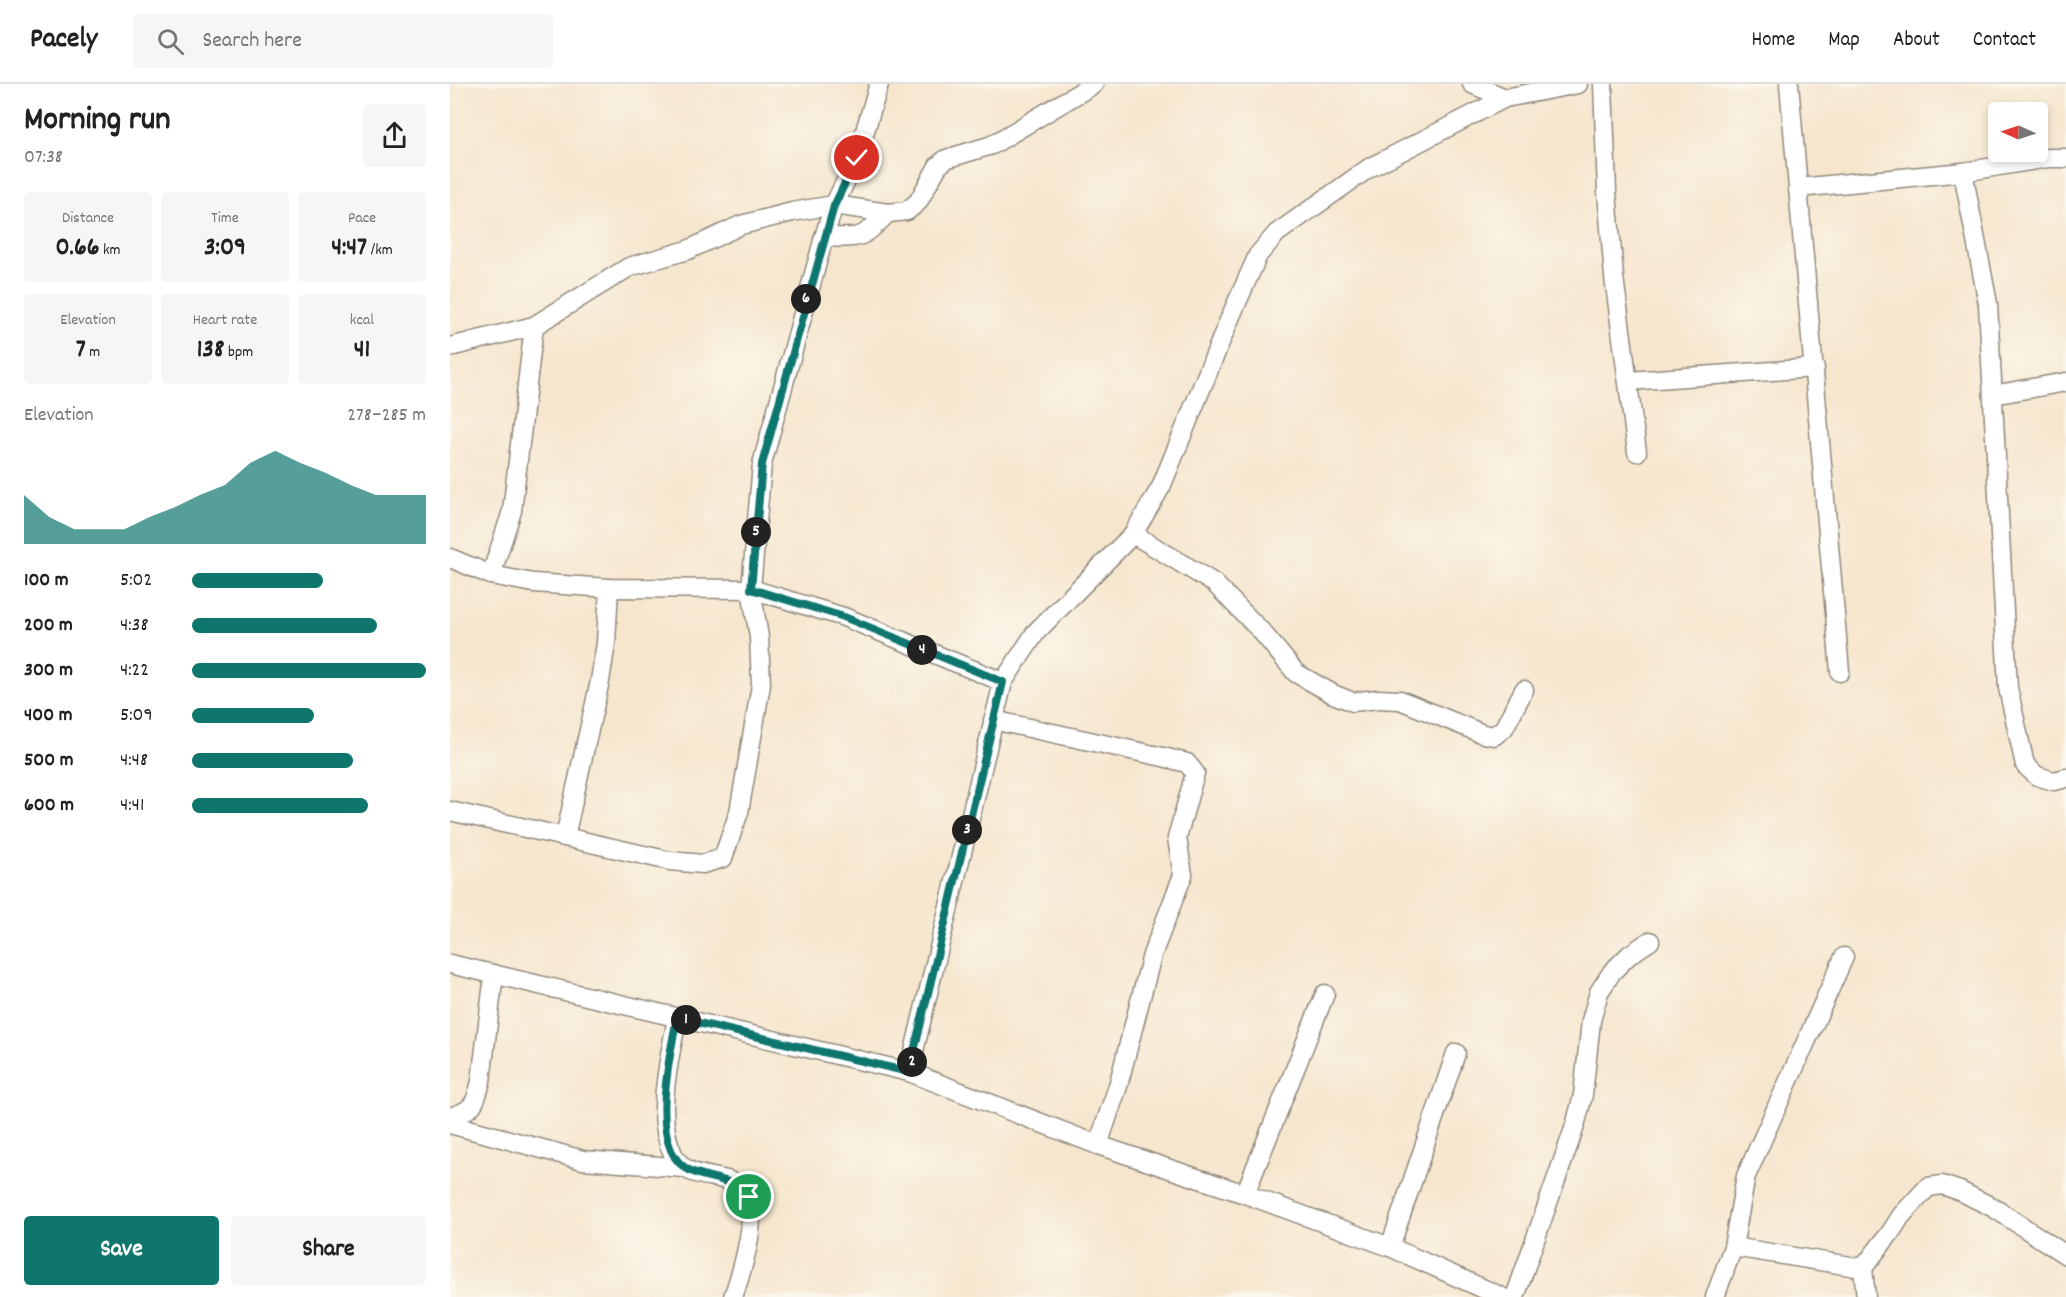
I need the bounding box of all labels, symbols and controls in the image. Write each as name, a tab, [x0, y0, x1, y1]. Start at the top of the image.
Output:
search box	[133, 14, 553, 68]
text: Pacely	[30, 21, 97, 61]
icon: search	[154, 25, 187, 58]
text: Search here	[202, 26, 302, 57]
text: Home	[1751, 26, 1795, 56]
text: Map	[1828, 26, 1860, 56]
text: About	[1893, 26, 1940, 56]
text: Contact	[1973, 26, 2036, 56]
text: Morning run	[24, 98, 171, 145]
north arrow	[1988, 102, 2048, 162]
map controls	[1988, 102, 2048, 162]
button: share	[363, 104, 426, 167]
pin	[831, 132, 882, 183]
icon: check	[840, 141, 873, 174]
text: 07:38	[24, 144, 63, 172]
text: Distance	[62, 207, 114, 230]
text: Time	[211, 207, 239, 230]
text: Pace	[348, 207, 376, 230]
text: 0.66	[55, 230, 99, 267]
text: 3:09	[204, 230, 246, 267]
text: 4:47	[331, 230, 367, 267]
text: km	[99, 239, 121, 262]
text: /km	[367, 239, 393, 262]
pin: 6	[791, 284, 821, 314]
text: 6	[802, 287, 810, 310]
text: Elevation	[60, 309, 116, 332]
text: Heart rate	[193, 309, 257, 332]
text: kcal	[350, 309, 374, 332]
text: 7	[76, 332, 86, 369]
text: 138	[197, 332, 224, 369]
text: 41	[354, 332, 370, 369]
text: m	[86, 341, 100, 364]
text: bpm	[224, 341, 253, 364]
text: Elevation	[24, 402, 94, 430]
text: 278–285 m	[347, 402, 426, 430]
pin: 5	[741, 517, 771, 547]
text: 5	[752, 520, 760, 543]
text: 100 m	[24, 567, 69, 595]
text: 5:02	[120, 567, 152, 595]
text: 200 m	[24, 612, 73, 640]
text: 4:38	[120, 612, 149, 640]
pin: 4	[907, 635, 937, 665]
text: 4	[919, 638, 925, 661]
text: 300 m	[24, 657, 73, 685]
text: 4:22	[120, 657, 149, 685]
text: 400 m	[24, 702, 72, 730]
text: 5:09	[120, 702, 153, 730]
text: 500 m	[24, 747, 73, 775]
text: 4:48	[120, 747, 148, 775]
text: 600 m	[24, 792, 74, 820]
text: 4:41	[120, 792, 144, 820]
pin: 3	[952, 815, 982, 845]
text: 3	[963, 818, 971, 841]
pin: 1	[671, 1005, 701, 1035]
text: 1	[684, 1008, 688, 1031]
pin: 2	[897, 1047, 927, 1077]
text: 2	[909, 1050, 916, 1073]
pin	[723, 1171, 774, 1222]
icon: arrive	[732, 1180, 765, 1213]
button: Save	[24, 1216, 219, 1285]
button: Share	[231, 1216, 426, 1285]

